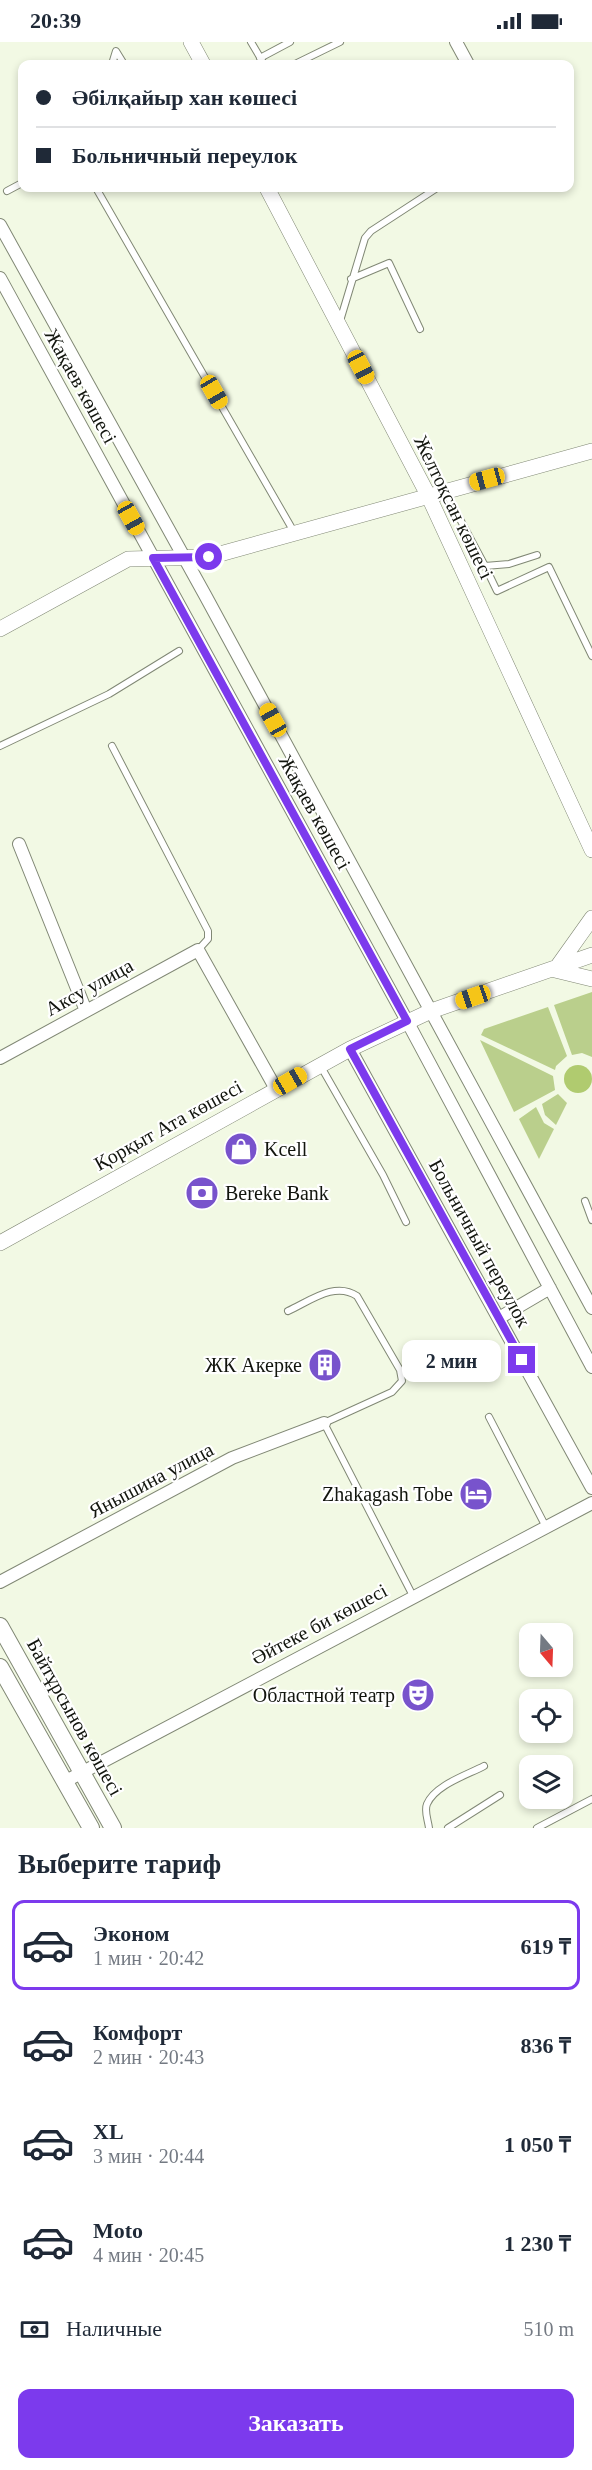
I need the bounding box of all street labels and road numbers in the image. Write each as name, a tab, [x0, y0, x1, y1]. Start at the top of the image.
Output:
street label: Жақаев көшесі	[40, 325, 122, 448]
street label: Желтоқсан көшесі	[409, 432, 498, 583]
street label: Жақаев көшесі	[274, 751, 356, 874]
street label: Аксу улица	[41, 954, 137, 1021]
street label: Қорқыт Ата көшесі	[90, 1075, 247, 1176]
street label: Больничный переулок	[424, 1155, 535, 1331]
street label: Янышина улица	[85, 1438, 217, 1523]
street label: Әйтеке би көшесі	[247, 1579, 391, 1669]
street label: Байтұрсынов көшесі	[22, 1635, 128, 1800]

